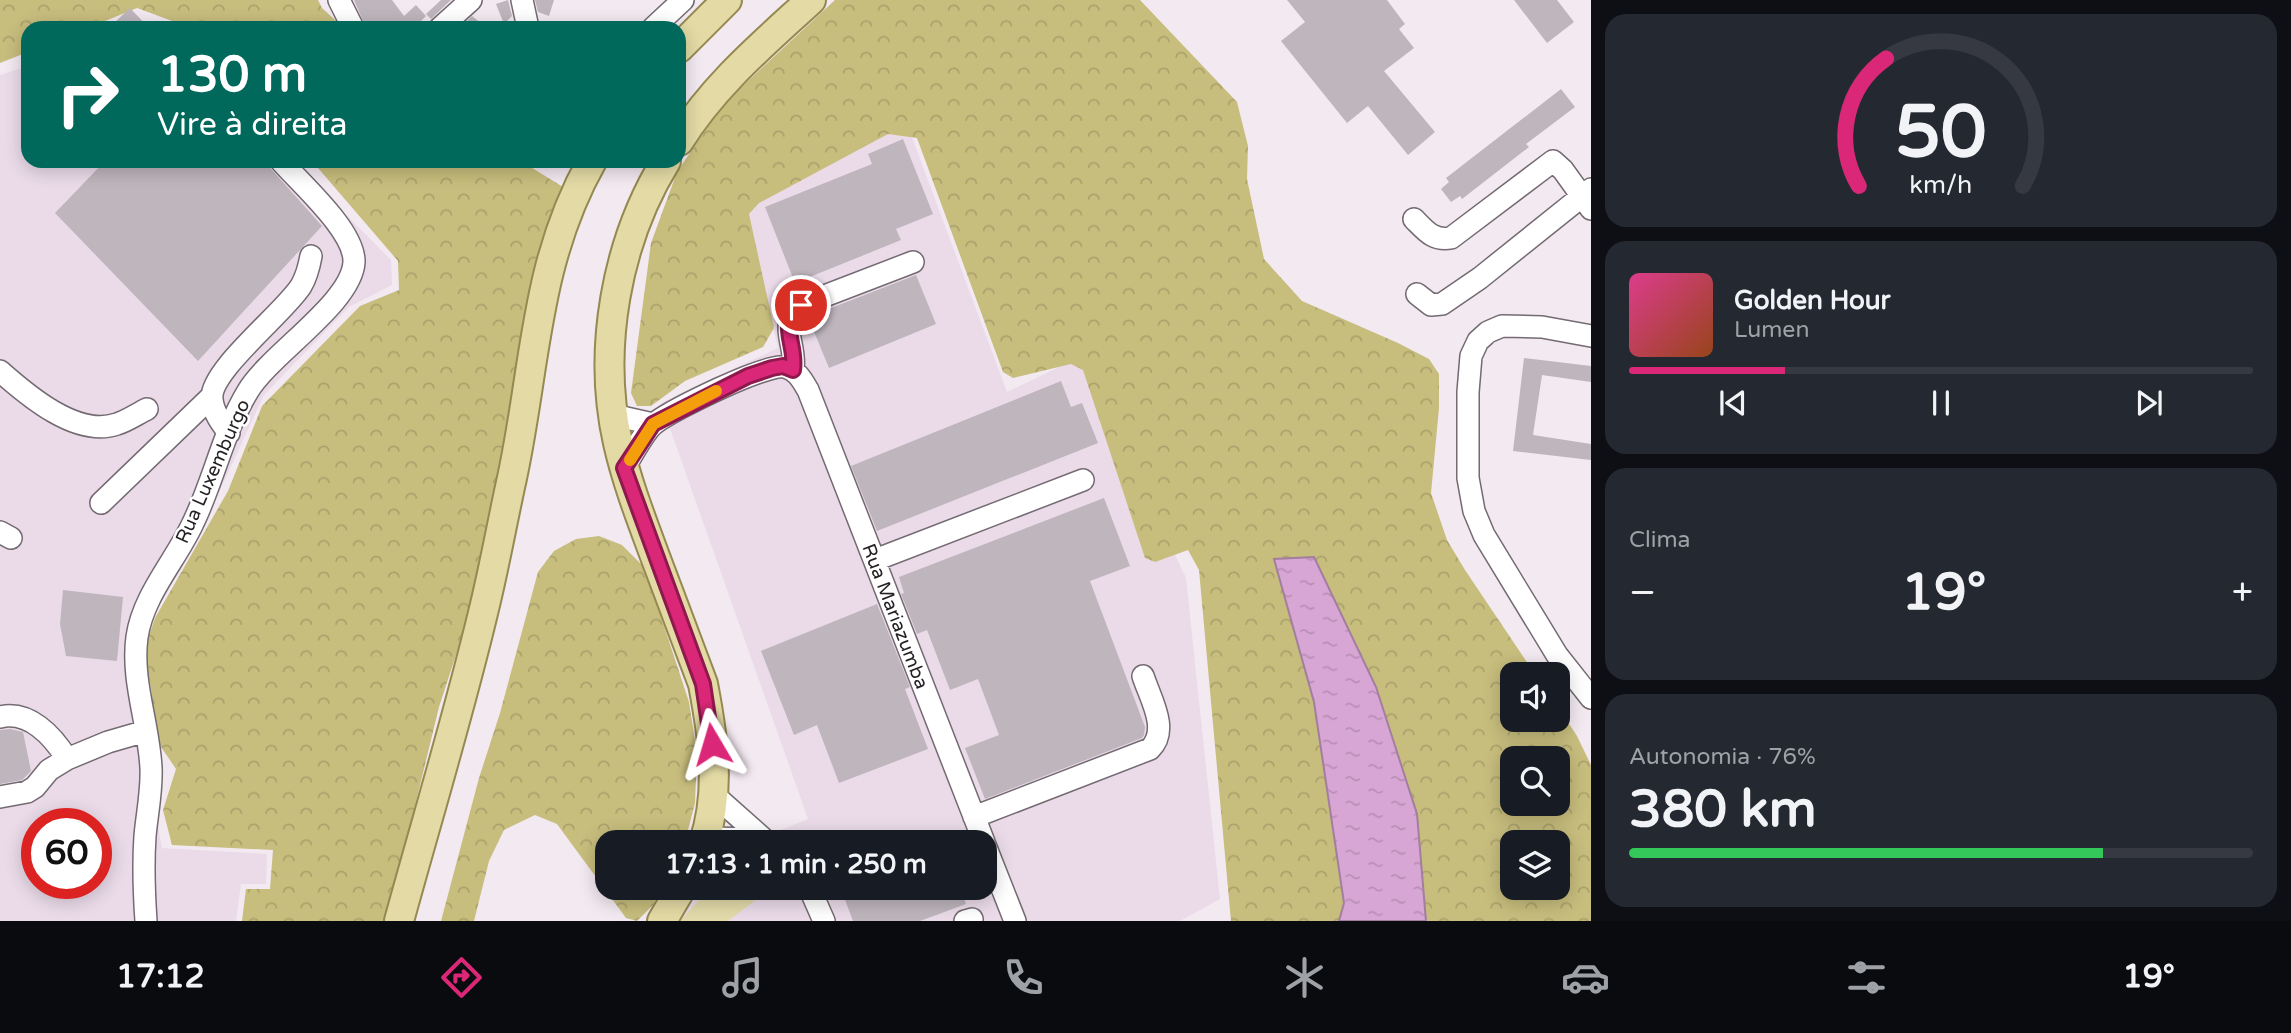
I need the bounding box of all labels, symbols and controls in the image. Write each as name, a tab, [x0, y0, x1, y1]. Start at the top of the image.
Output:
text: 130 m	[157, 46, 307, 105]
icon: right	[42, 49, 133, 140]
text: 50	[1895, 90, 1987, 178]
text: Vire à direita	[157, 106, 348, 144]
text: km/h	[1910, 170, 1972, 200]
pin	[771, 275, 831, 335]
text: Golden Hour	[1734, 285, 1891, 316]
icon: arrive	[782, 286, 820, 324]
text: Lumen	[1734, 316, 1809, 344]
icon: previous	[1714, 384, 1752, 422]
icon: pause	[1922, 384, 1960, 422]
icon: next	[2130, 384, 2168, 422]
street label: Rua Luxemburgo	[171, 396, 255, 547]
text: Clima	[1629, 526, 1690, 554]
street label: Rua Mariazumba	[857, 541, 933, 692]
text: 19°	[1901, 561, 1986, 624]
text: −	[1629, 570, 1656, 616]
text: +	[2232, 570, 2253, 616]
map controls	[1500, 662, 1570, 900]
button: sound	[1500, 662, 1570, 732]
position arrow	[675, 707, 749, 781]
text: Autonomia · 76%	[1629, 743, 1816, 771]
button: search	[1500, 746, 1570, 816]
text: 380 km	[1629, 778, 1817, 841]
speed limit sign: 60	[21, 808, 112, 899]
button: layers	[1500, 830, 1570, 900]
text: 17:13 · 1 min · 250 m	[665, 849, 927, 880]
icon: directions	[437, 953, 486, 1002]
icon: music	[718, 953, 767, 1002]
icon: phone	[999, 953, 1048, 1002]
icon: climate	[1280, 953, 1329, 1002]
icon: car	[1561, 953, 1610, 1002]
icon: filters	[1842, 953, 1891, 1002]
text: 17:12	[116, 958, 205, 996]
text: 19°	[2123, 958, 2175, 996]

